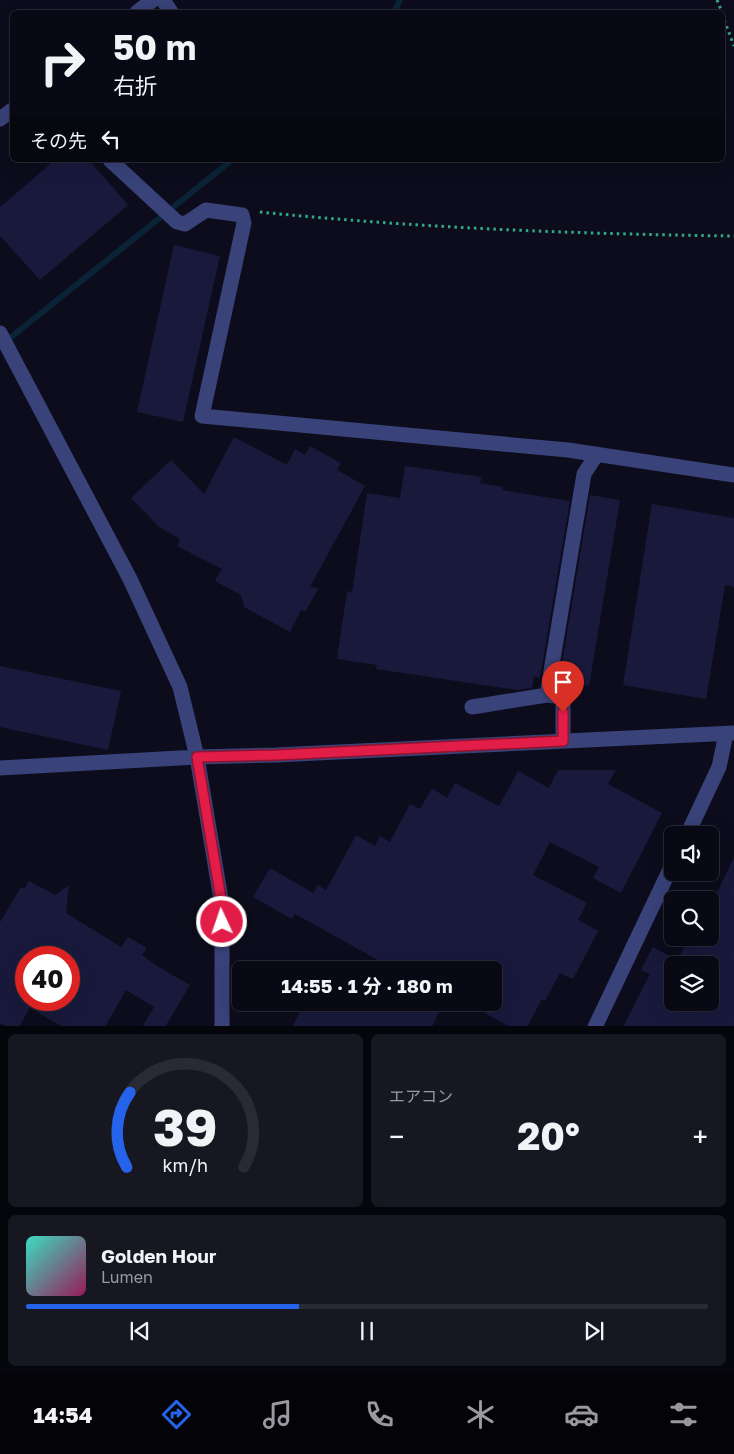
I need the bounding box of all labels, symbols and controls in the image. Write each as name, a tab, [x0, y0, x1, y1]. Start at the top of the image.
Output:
text: 50 m	[113, 26, 196, 68]
icon: right	[30, 30, 95, 95]
text: 右折	[113, 72, 157, 99]
icon: left	[97, 125, 125, 153]
text: その先	[30, 129, 87, 152]
pin	[542, 661, 584, 712]
icon: arrive	[549, 668, 577, 696]
map controls	[664, 826, 719, 1011]
button: sound	[664, 826, 719, 881]
button: search	[664, 891, 719, 946]
position arrow	[195, 895, 247, 947]
speed limit sign: 40	[15, 946, 80, 1011]
button: layers	[664, 956, 719, 1011]
text: 14:55 · 1 分 · 180 m	[281, 974, 453, 997]
text: エアコン	[389, 1086, 453, 1106]
text: 39	[153, 1095, 218, 1157]
text: 20°	[517, 1113, 580, 1158]
text: −	[389, 1120, 404, 1153]
text: +	[693, 1120, 708, 1153]
text: km/h	[163, 1154, 208, 1176]
text: Golden Hour	[101, 1244, 216, 1267]
text: Lumen	[101, 1267, 153, 1287]
icon: previous	[126, 1317, 154, 1345]
icon: pause	[353, 1317, 381, 1345]
icon: next	[580, 1317, 608, 1345]
icon: directions	[159, 1397, 194, 1432]
icon: music	[260, 1397, 295, 1432]
icon: phone	[362, 1397, 397, 1432]
icon: climate	[463, 1397, 498, 1432]
icon: car	[564, 1397, 599, 1432]
icon: filters	[666, 1397, 701, 1432]
text: 14:54	[33, 1401, 92, 1428]

